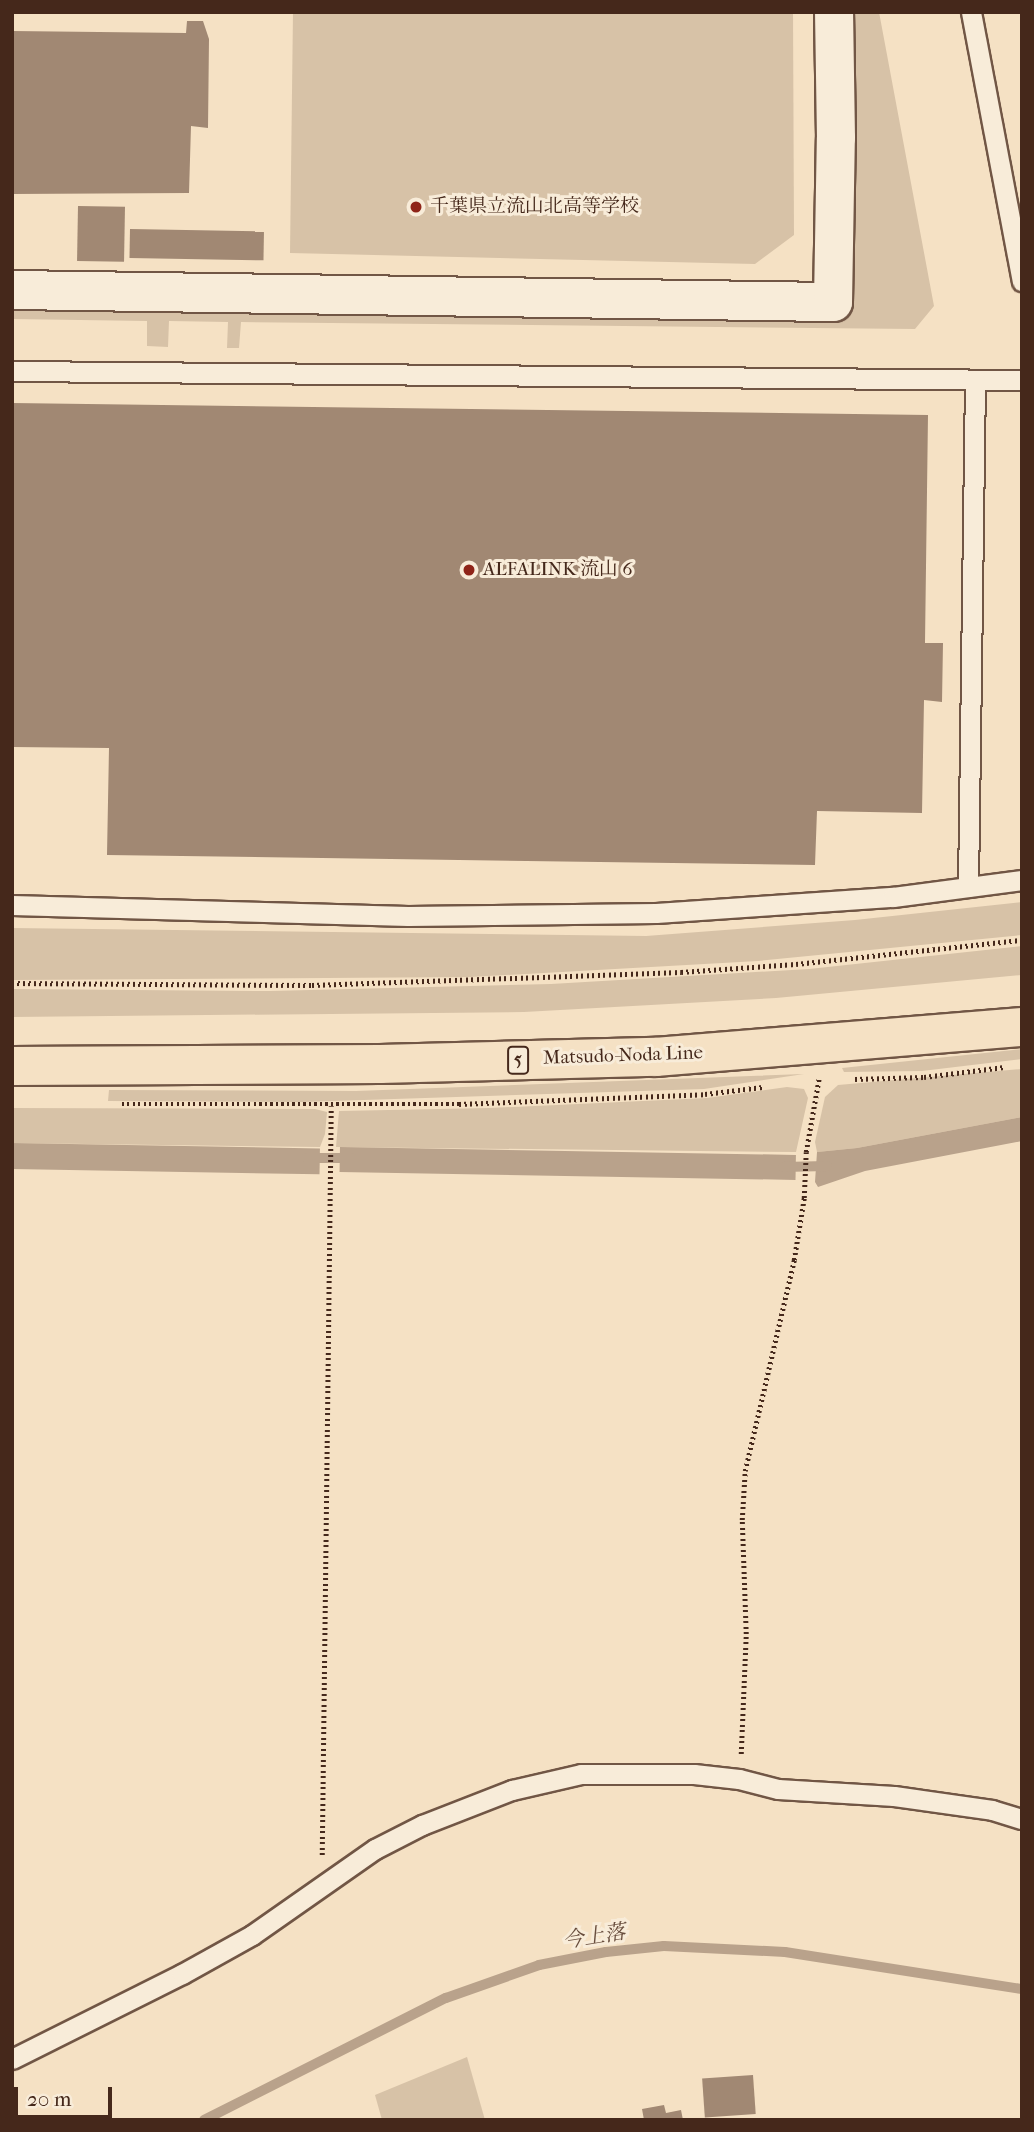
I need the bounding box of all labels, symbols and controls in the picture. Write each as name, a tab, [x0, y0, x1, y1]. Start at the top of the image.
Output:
place label: 千葉県立流山北高等学校	[430, 196, 639, 218]
marker: 千葉県立流山北高等学校	[408, 199, 424, 215]
place label: ALFALINK 流山 6	[483, 559, 632, 581]
marker: ALFALINK 流山 6	[461, 562, 477, 578]
street label: Matsudo-Noda Line	[543, 1042, 703, 1070]
road number: 5	[506, 1045, 530, 1074]
water label: 今上落	[561, 1919, 627, 1953]
scale bar	[18, 2072, 116, 2116]
text: 20 m	[27, 2087, 71, 2111]

